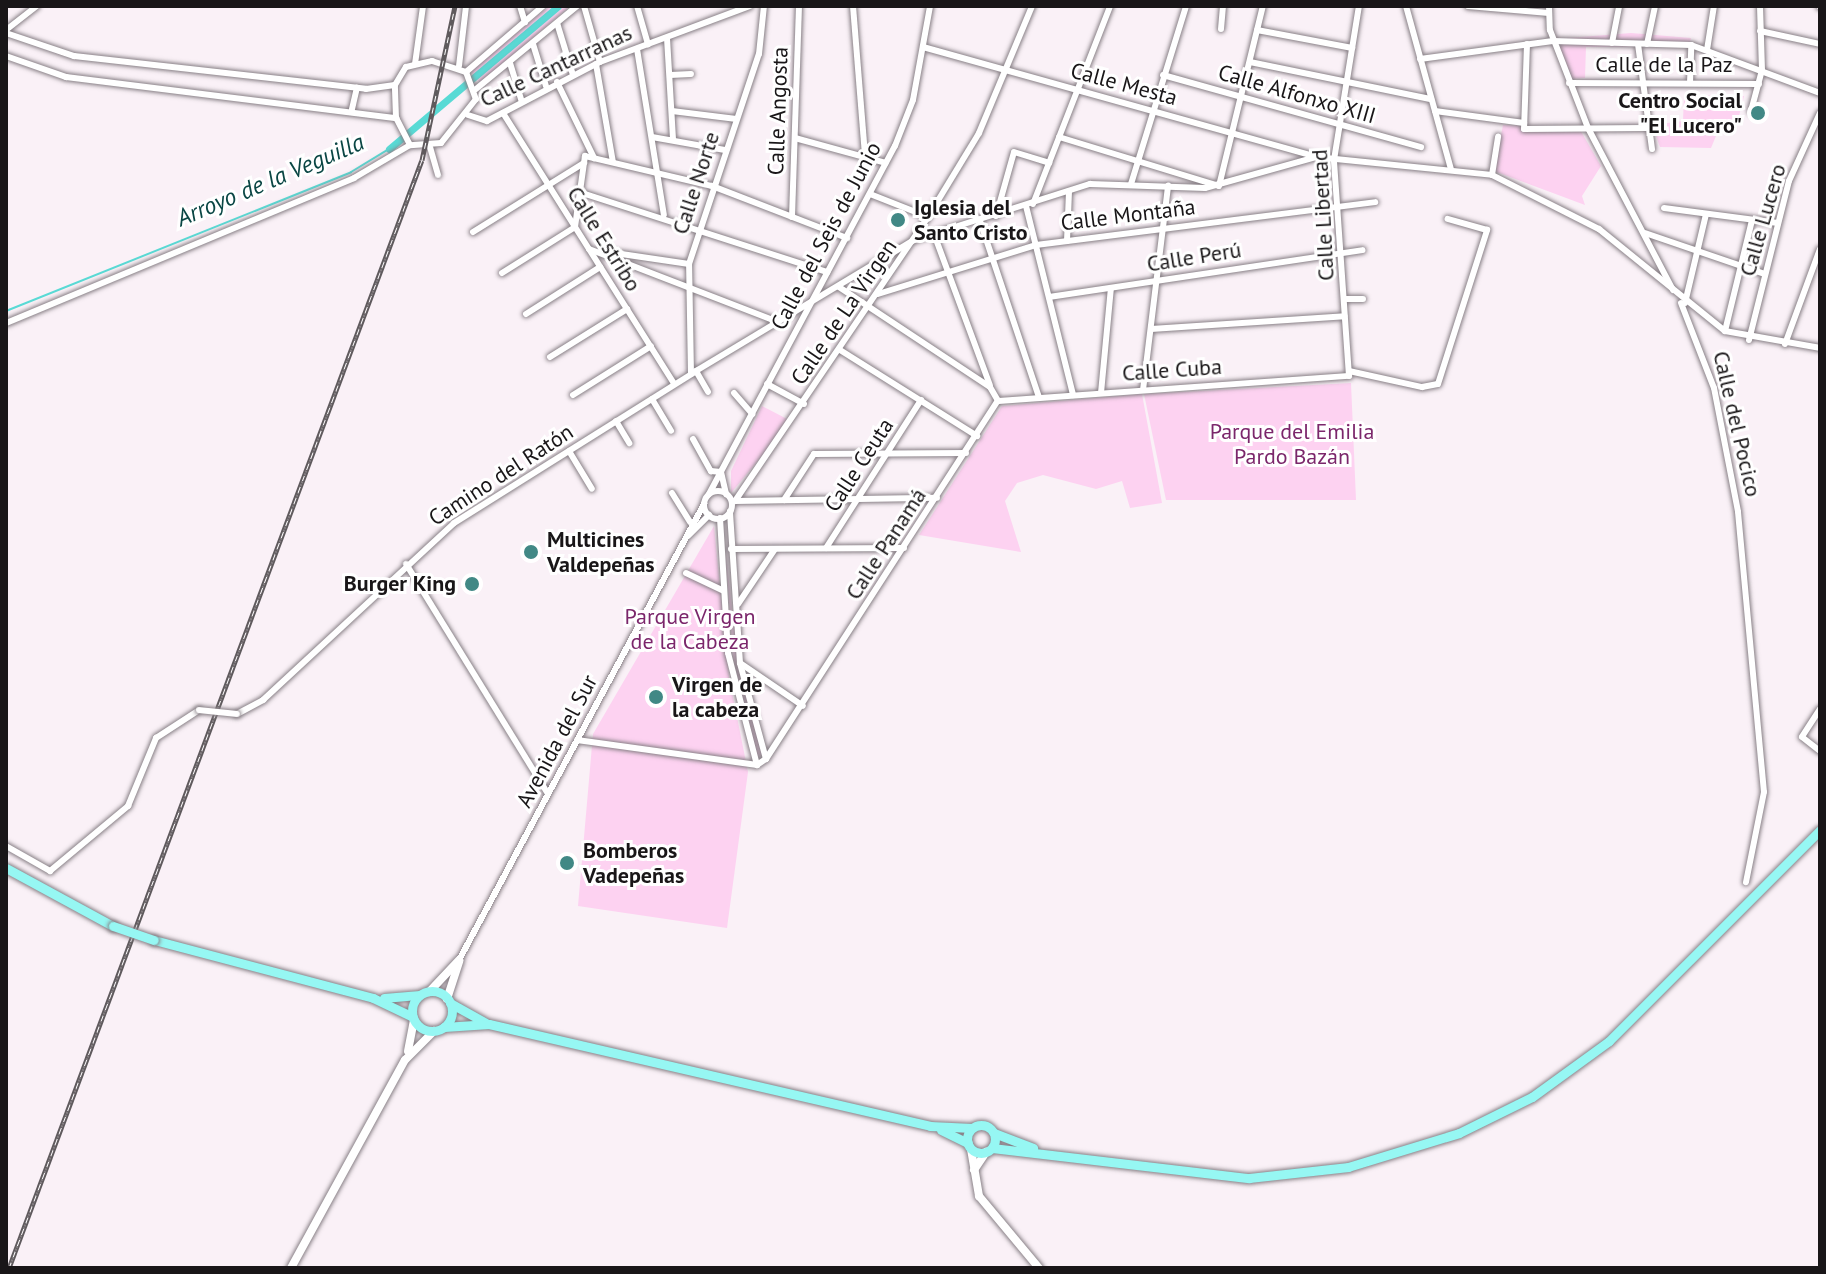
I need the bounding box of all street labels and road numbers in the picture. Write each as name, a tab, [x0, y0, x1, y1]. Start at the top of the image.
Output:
street label: Calle Cantarranas	[476, 19, 636, 113]
street label: Calle Angosta	[763, 46, 793, 176]
street label: Calle de la Paz	[1595, 52, 1733, 78]
street label: Calle Mesta	[1068, 57, 1180, 111]
street label: Calle Alfonxo XIII	[1214, 59, 1380, 129]
street label: Calle Norte	[667, 128, 725, 238]
street label: Calle del Seis de Junio	[765, 138, 887, 334]
street label: Calle Libertad	[1306, 149, 1340, 281]
street label: Calle Lucero	[1734, 161, 1792, 279]
street label: Calle Estribo	[561, 182, 647, 296]
street label: Calle Montaña	[1059, 194, 1197, 236]
street label: Calle de La Virgen	[785, 234, 903, 390]
street label: Calle Perú	[1145, 237, 1243, 277]
street label: Calle del Pocico	[1707, 349, 1767, 499]
street label: Calle Cuba	[1121, 353, 1223, 387]
street label: Calle Ceuta	[819, 413, 899, 517]
street label: Camino del Ratón	[424, 419, 578, 531]
street label: Calle Panamá	[840, 483, 932, 605]
street label: Avenida del Sur	[511, 670, 603, 812]

